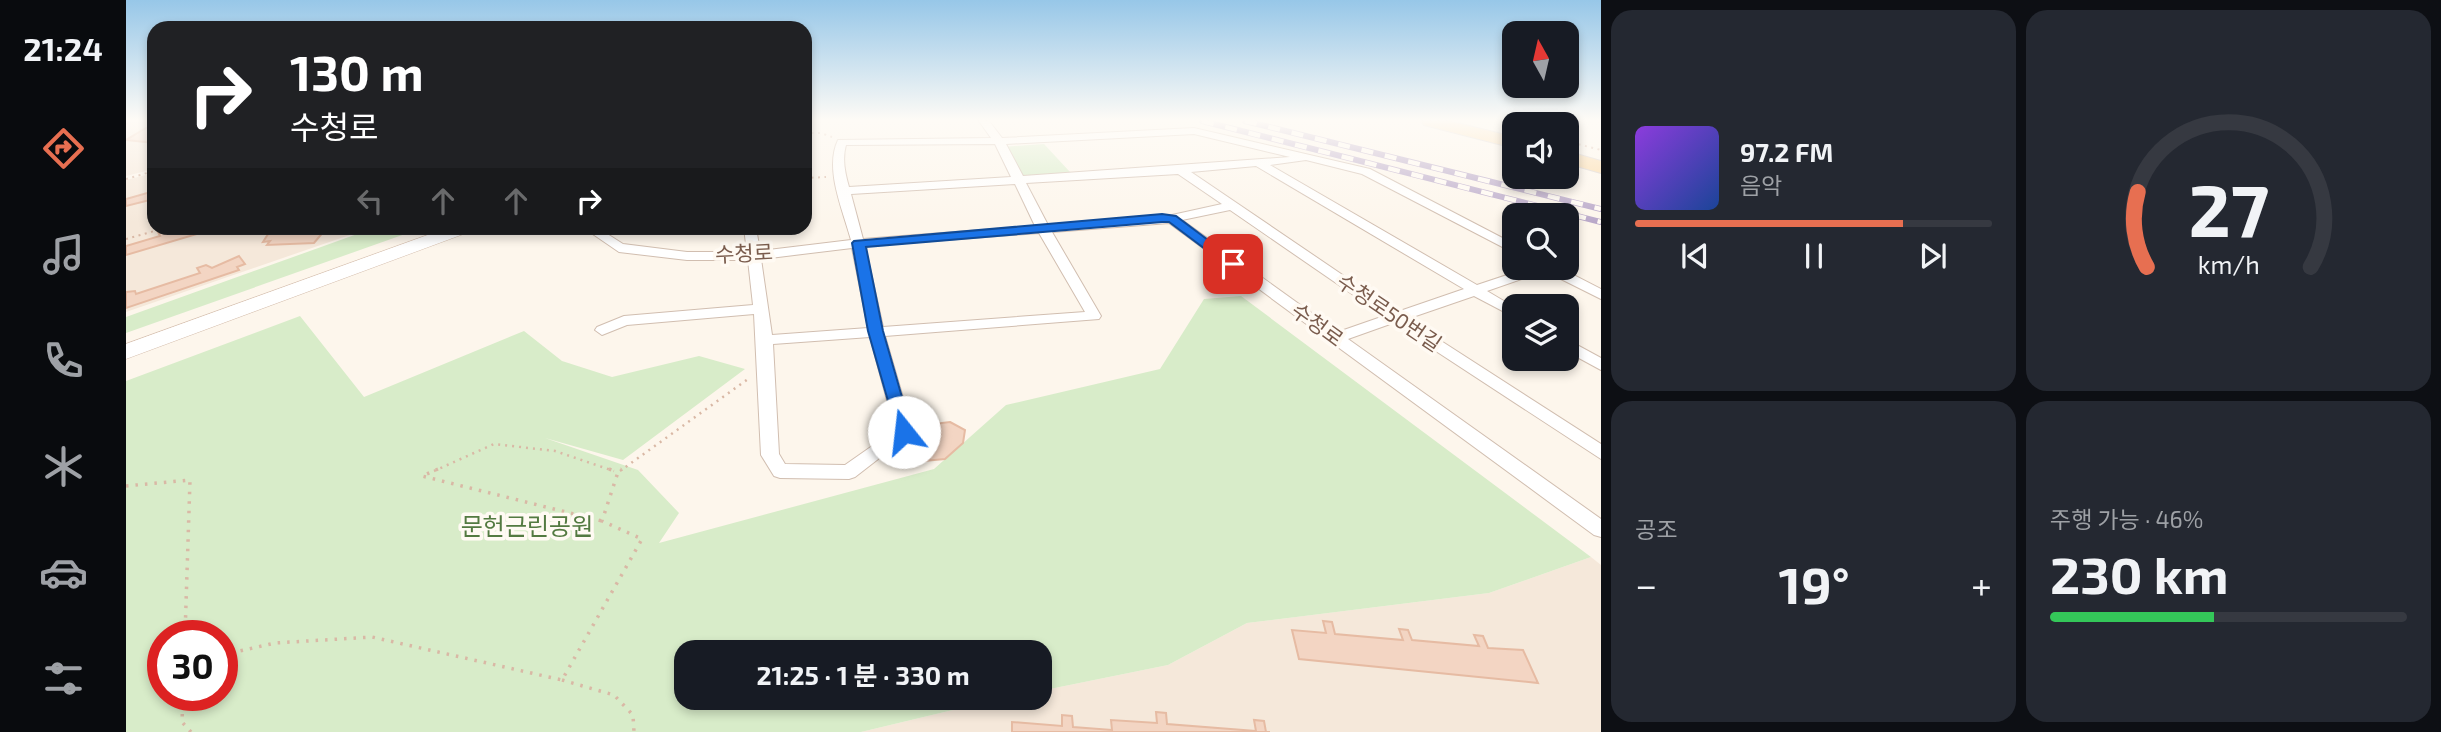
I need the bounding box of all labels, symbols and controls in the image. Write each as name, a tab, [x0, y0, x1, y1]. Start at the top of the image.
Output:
north arrow	[1502, 21, 1578, 98]
map controls	[1502, 21, 1579, 371]
text: 21:24	[23, 29, 103, 67]
text: 130 m	[290, 42, 424, 101]
icon: right	[175, 49, 266, 140]
text: 수청로	[290, 107, 378, 145]
button: sound	[1502, 112, 1579, 189]
icon: directions	[39, 124, 88, 173]
text: 97.2 FM	[1740, 136, 1833, 167]
text: 27	[2188, 164, 2269, 252]
text: 음악	[1740, 171, 1782, 199]
icon: left	[351, 182, 389, 220]
icon: ahead	[424, 182, 462, 220]
icon: ahead	[497, 182, 535, 220]
icon: right	[570, 182, 608, 220]
button: search	[1502, 203, 1579, 280]
icon: music	[39, 230, 88, 279]
pin	[1203, 234, 1263, 294]
icon: previous	[1676, 237, 1714, 275]
icon: pause	[1795, 237, 1833, 275]
icon: next	[1914, 237, 1952, 275]
street label: 수청로	[714, 239, 774, 267]
icon: arrive	[1214, 245, 1252, 283]
text: km/h	[2197, 249, 2260, 279]
street label: 수청로50번길	[1333, 268, 1447, 356]
button: layers	[1502, 294, 1579, 371]
street label: 수청로	[1287, 297, 1349, 351]
icon: phone	[39, 336, 88, 385]
position arrow	[867, 395, 941, 469]
icon: climate	[39, 442, 88, 491]
text: 주행 가능 · 46%	[2050, 505, 2203, 533]
park label: 문헌근린공원	[461, 511, 593, 540]
text: 공조	[1635, 515, 1677, 543]
text: 230 km	[2050, 542, 2229, 604]
icon: car	[39, 548, 88, 597]
text: 19°	[1779, 552, 1850, 614]
text: −	[1635, 561, 1657, 607]
text: +	[1971, 561, 1992, 607]
speed limit sign: 30	[147, 620, 238, 711]
icon: filters	[39, 654, 88, 703]
text: 21:25 · 1 분 · 330 m	[756, 659, 970, 690]

